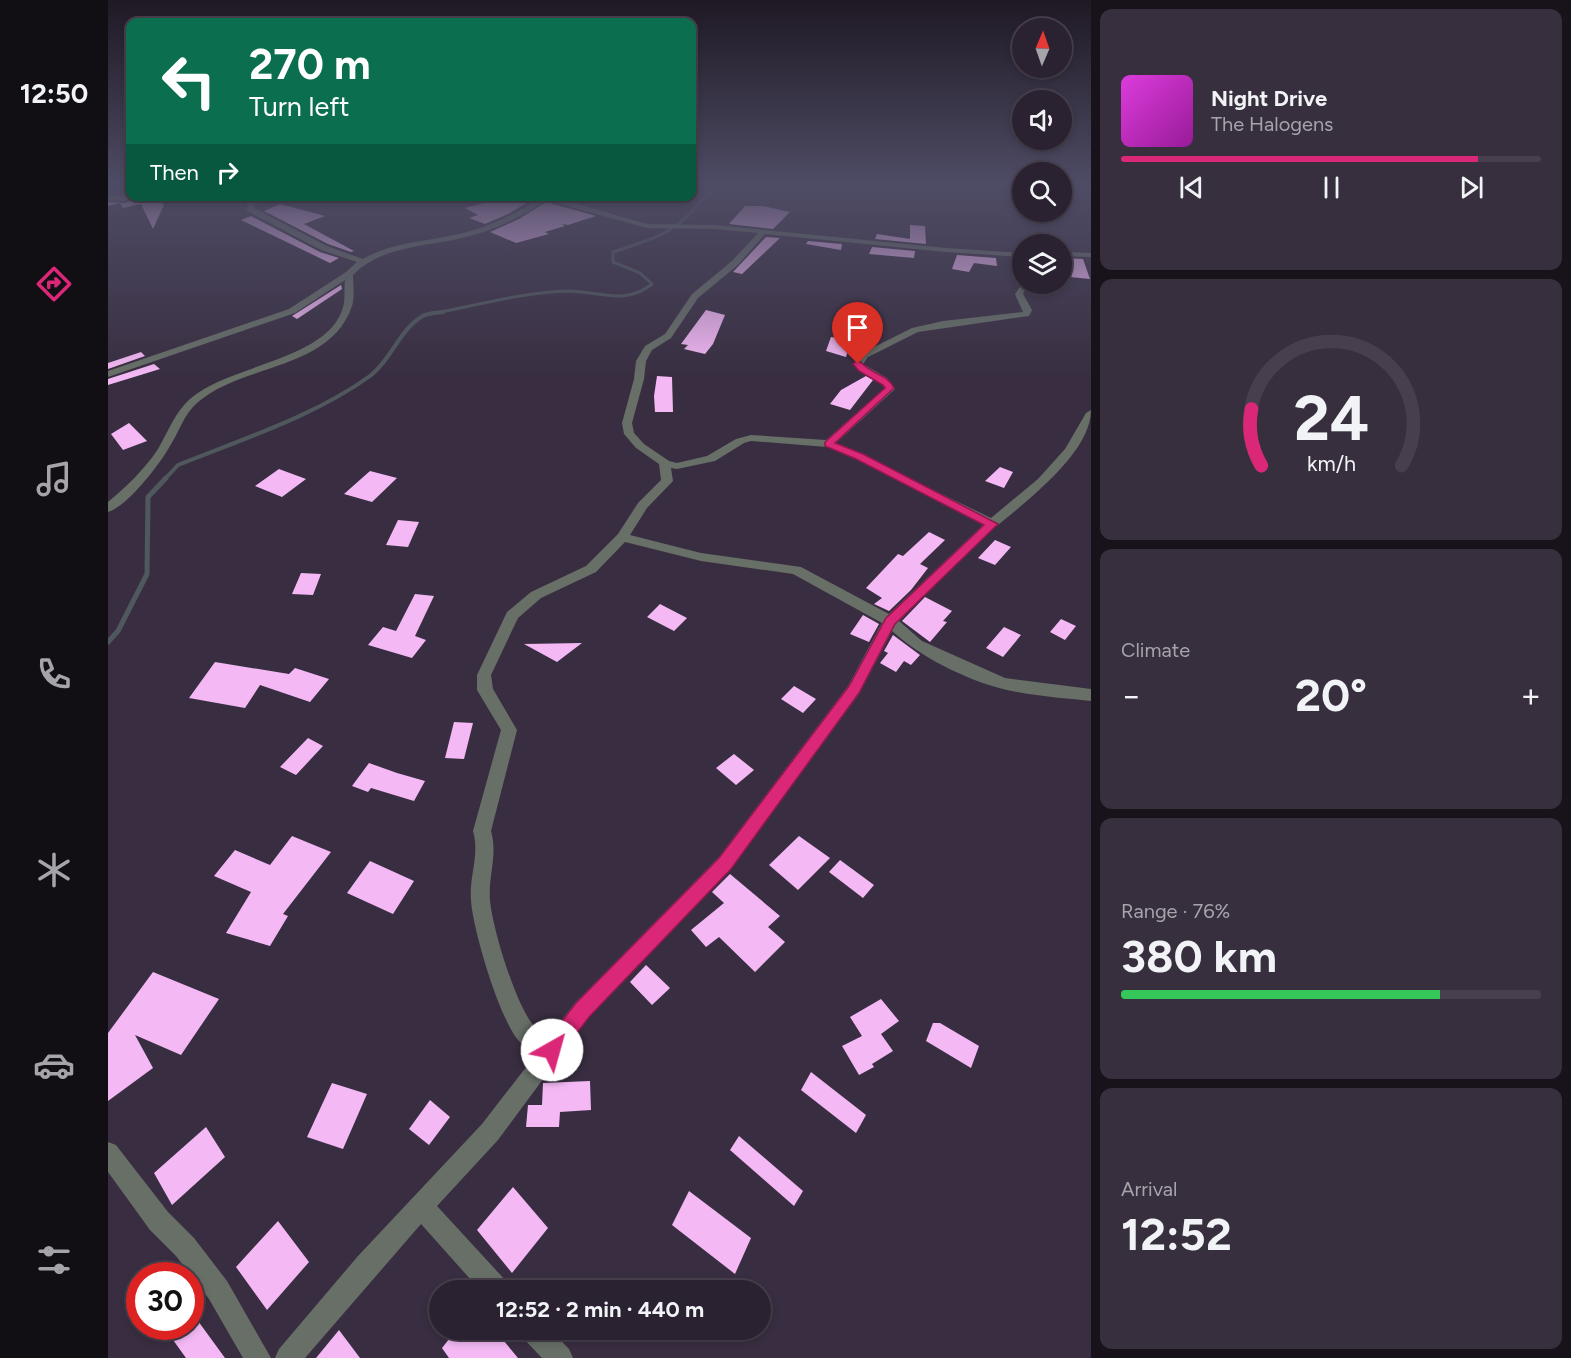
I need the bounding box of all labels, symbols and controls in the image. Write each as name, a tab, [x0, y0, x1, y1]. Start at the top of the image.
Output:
north arrow	[1012, 18, 1072, 78]
map controls	[1012, 18, 1072, 294]
text: 270 m	[249, 39, 371, 90]
icon: left	[150, 42, 228, 120]
text: 12:50	[20, 77, 88, 110]
text: Night Drive	[1211, 85, 1327, 112]
text: Turn left	[249, 90, 349, 123]
button: sound	[1012, 90, 1072, 150]
text: The Halogens	[1211, 112, 1333, 136]
icon: right	[211, 156, 244, 189]
text: Then	[150, 159, 199, 186]
button: search	[1012, 162, 1072, 222]
icon: previous	[1175, 171, 1208, 204]
icon: pause	[1315, 171, 1348, 204]
icon: next	[1455, 171, 1488, 204]
button: layers	[1012, 234, 1072, 294]
icon: directions	[33, 263, 75, 305]
pin	[832, 302, 883, 364]
icon: arrive	[841, 311, 874, 344]
text: 24	[1293, 381, 1369, 456]
text: km/h	[1307, 452, 1355, 477]
icon: music	[33, 458, 75, 500]
text: Climate	[1121, 638, 1190, 662]
icon: phone	[33, 653, 75, 695]
text: 20°	[1295, 668, 1367, 722]
text: −	[1121, 676, 1142, 715]
text: +	[1520, 676, 1541, 715]
icon: climate	[33, 849, 75, 891]
text: Range · 76%	[1121, 899, 1230, 923]
text: 380 km	[1121, 929, 1277, 983]
position arrow	[520, 1018, 584, 1082]
icon: car	[33, 1044, 75, 1086]
text: Arrival	[1121, 1177, 1177, 1201]
text: 12:52	[1121, 1207, 1232, 1261]
icon: filters	[33, 1239, 75, 1281]
speed limit sign: 30	[126, 1262, 204, 1340]
text: 12:52 · 2 min · 440 m	[496, 1296, 704, 1323]

